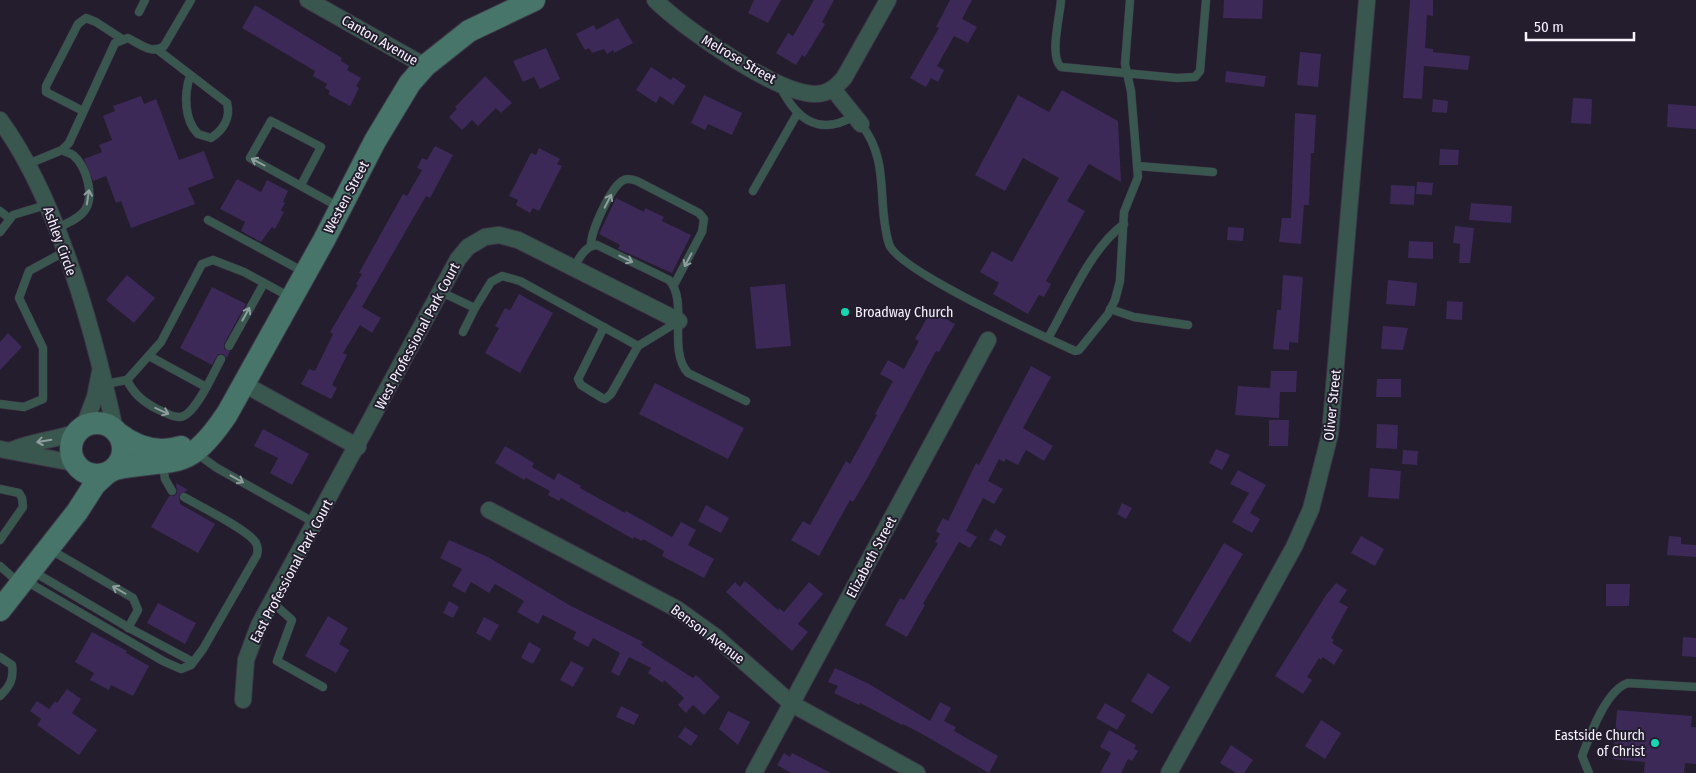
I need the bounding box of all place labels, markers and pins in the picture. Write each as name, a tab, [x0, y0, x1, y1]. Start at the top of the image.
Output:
place label: Broadway Church	[855, 304, 953, 321]
marker: Broadway Church	[839, 306, 851, 318]
place label: Eastside Church of Christ	[1555, 727, 1645, 760]
marker: Eastside Church of Christ	[1649, 737, 1661, 749]

